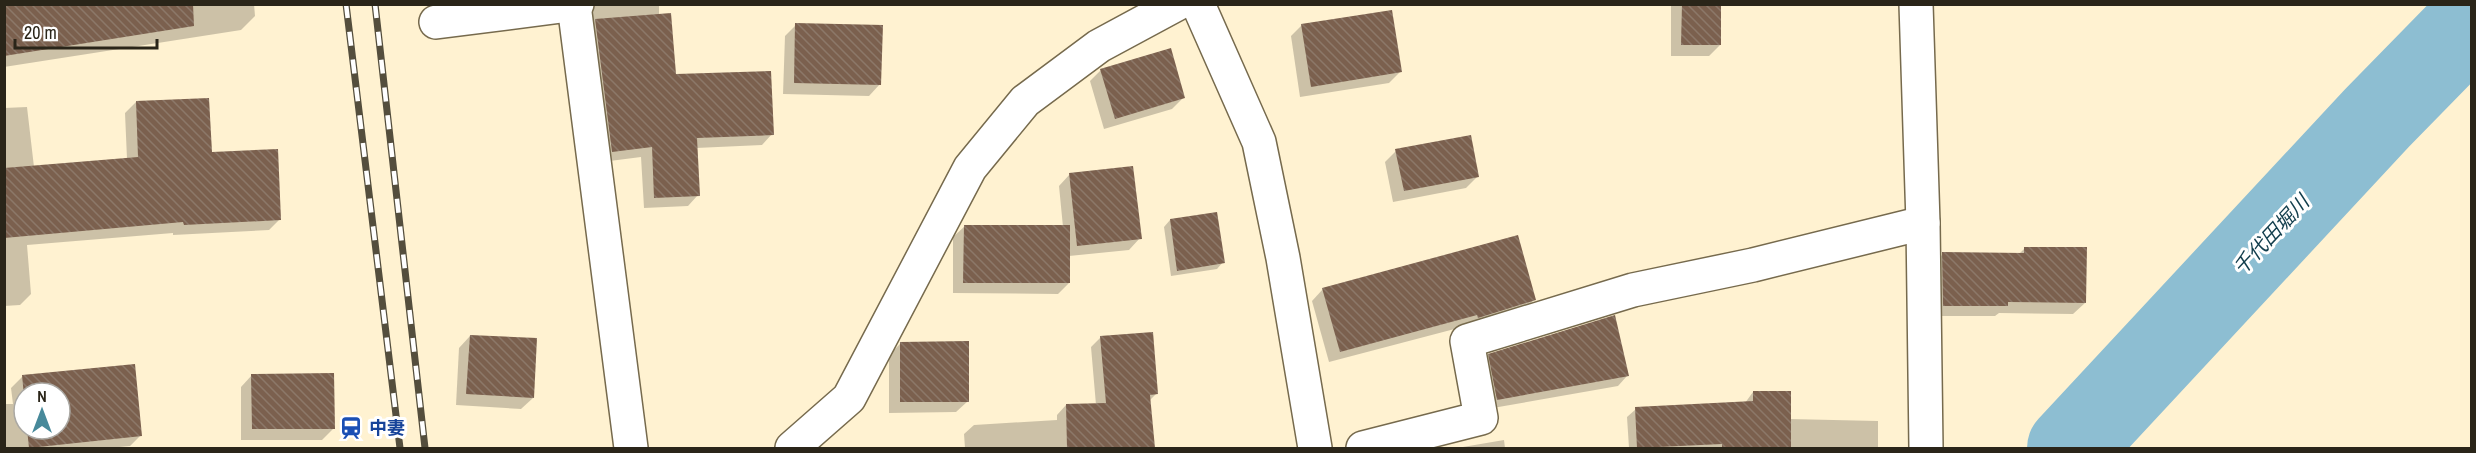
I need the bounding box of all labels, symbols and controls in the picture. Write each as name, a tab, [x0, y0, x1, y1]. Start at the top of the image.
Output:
scale bar	[15, 12, 158, 50]
text: 20 m	[24, 20, 57, 45]
water label: 千代田堀川	[2227, 187, 2316, 280]
north arrow	[12, 381, 72, 441]
text: N	[37, 385, 47, 407]
station icon: 中妻	[338, 415, 364, 441]
place label: 中妻	[369, 415, 405, 440]

